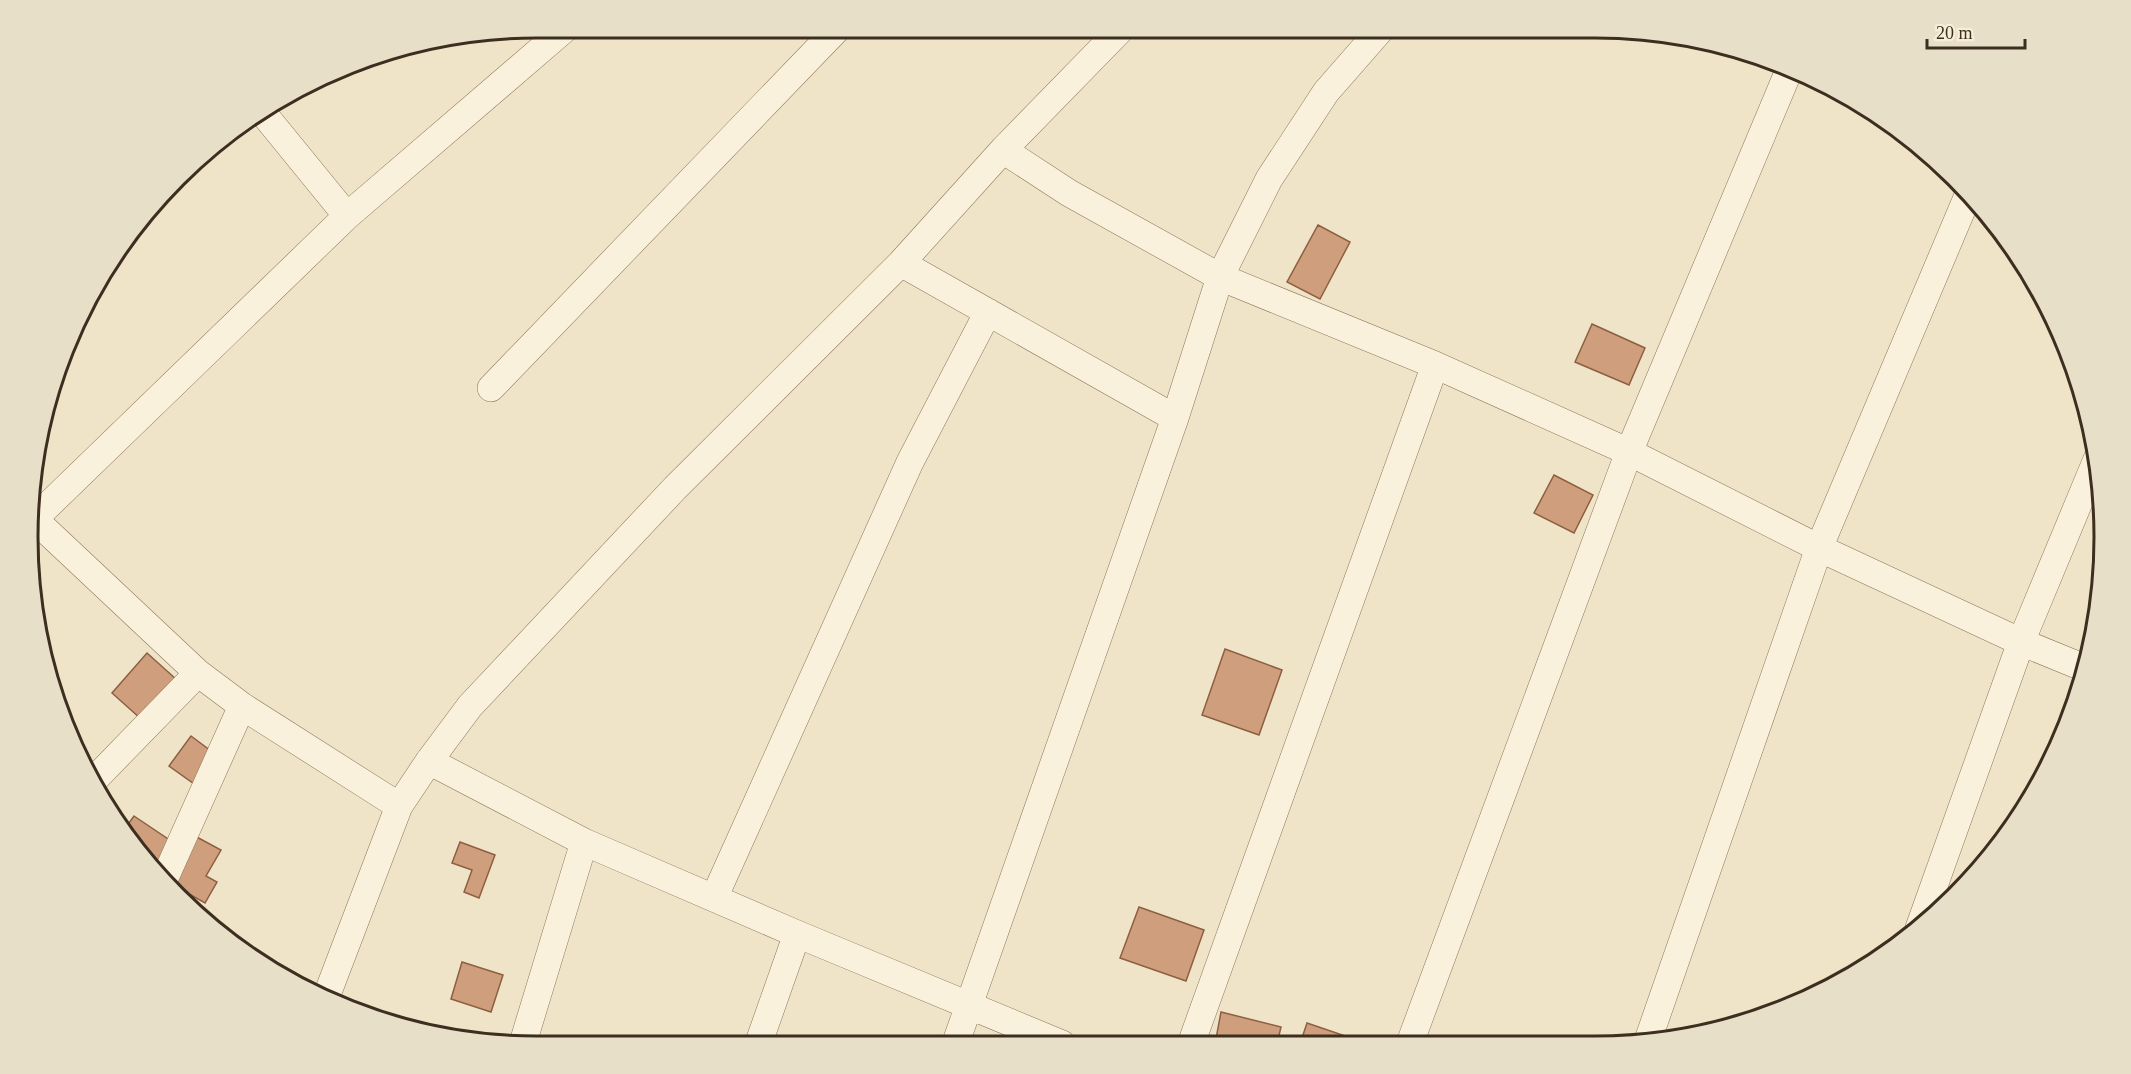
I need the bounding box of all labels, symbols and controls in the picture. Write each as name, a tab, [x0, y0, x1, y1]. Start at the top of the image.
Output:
scale bar	[1927, 12, 2024, 50]
text: 20 m	[1936, 23, 1973, 43]

